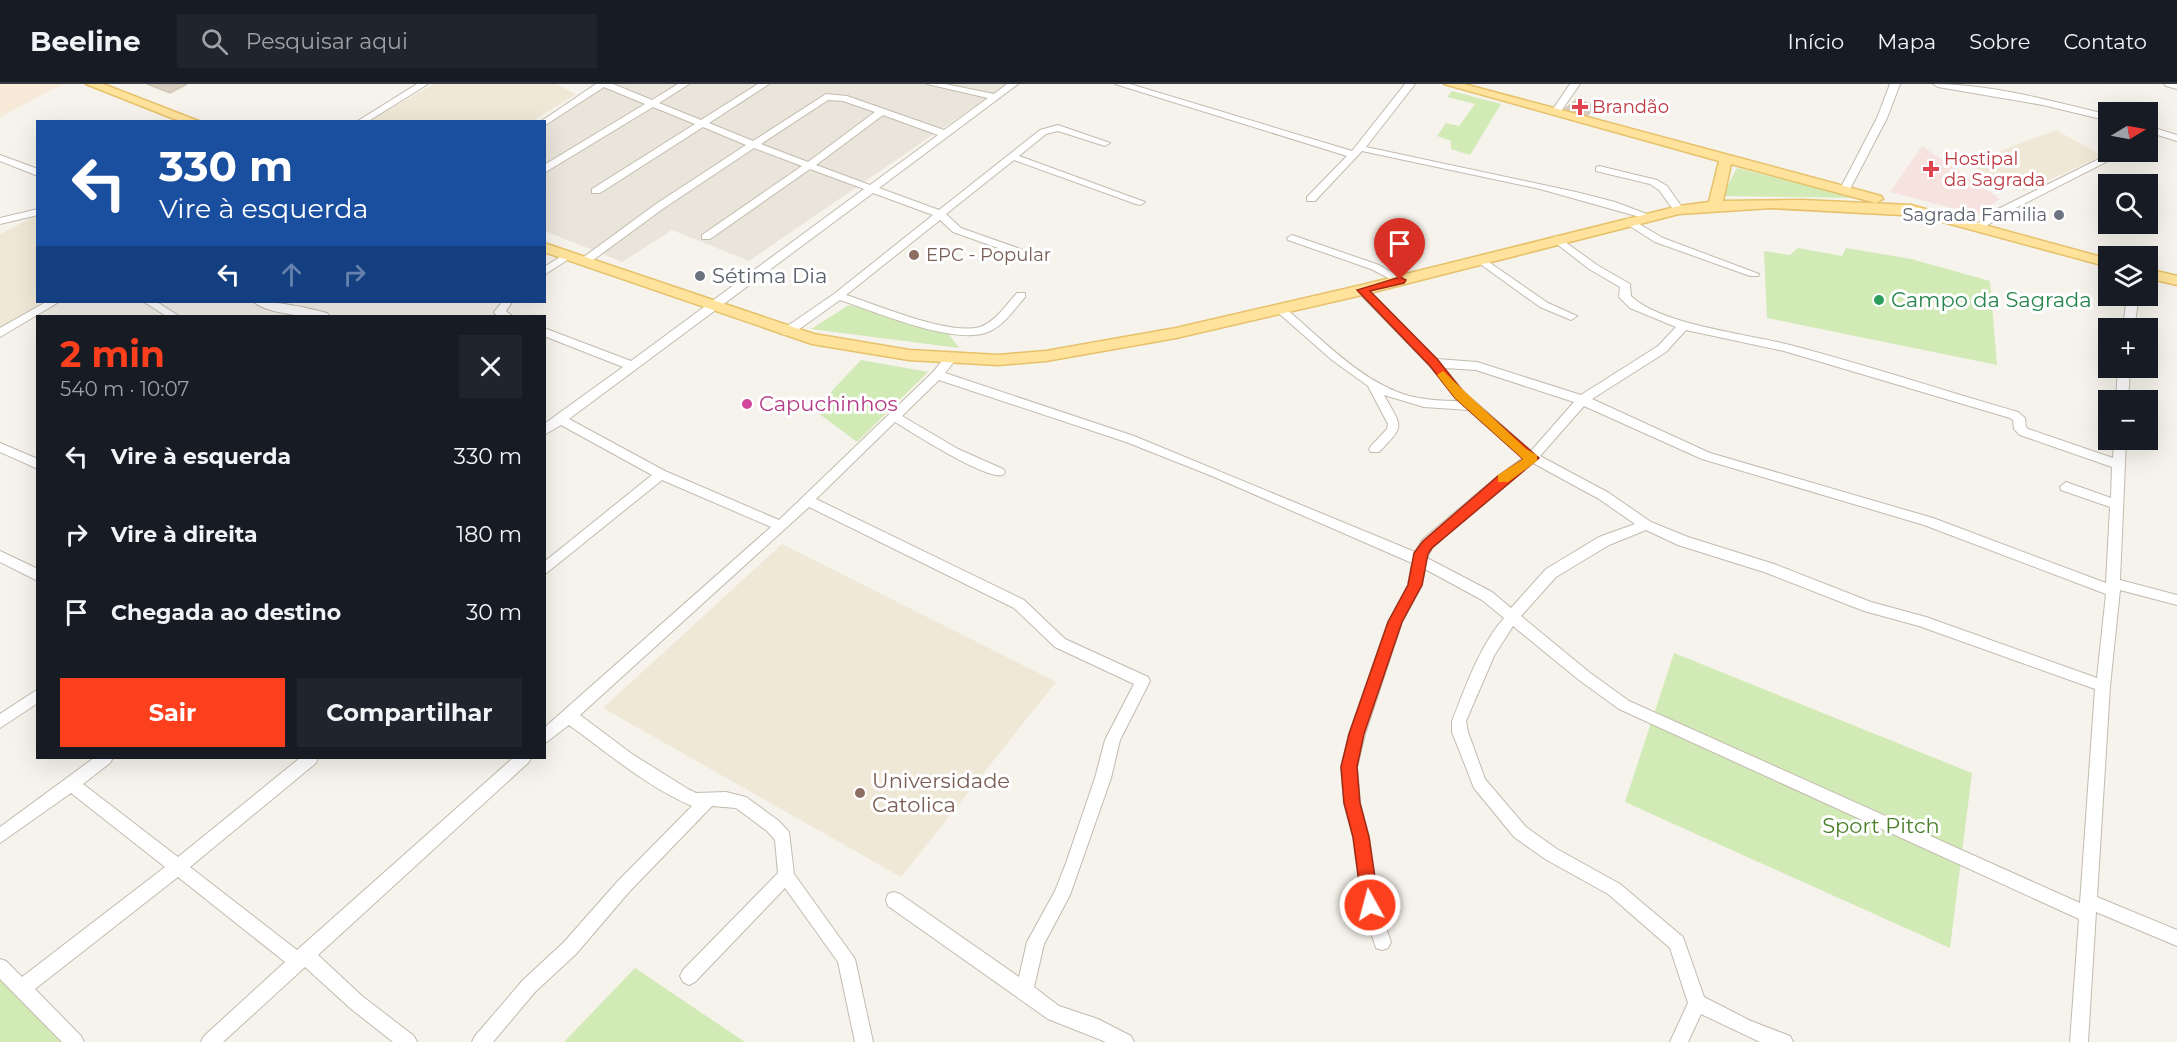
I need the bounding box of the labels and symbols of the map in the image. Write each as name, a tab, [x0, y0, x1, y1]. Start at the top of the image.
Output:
place label: Brandão	[1592, 96, 1669, 118]
marker: Brandão	[1573, 100, 1587, 114]
north arrow	[2098, 102, 2158, 162]
place label: Hostipal da Sagrada	[1944, 148, 2046, 191]
marker: Hostipal da Sagrada	[1922, 160, 1940, 178]
place label: Sagrada Familia	[1902, 204, 2047, 226]
marker: Sagrada Familia	[2052, 208, 2066, 222]
pin	[1374, 218, 1425, 280]
place label: EPC - Popular	[926, 244, 1051, 266]
marker: EPC - Popular	[907, 248, 921, 262]
place label: Sétima Dia	[712, 263, 827, 288]
marker: Sétima Dia	[693, 269, 707, 283]
place label: Campo da Sagrada	[1891, 287, 2092, 312]
marker: Campo da Sagrada	[1872, 293, 1886, 307]
place label: Capuchinhos	[759, 391, 898, 416]
marker: Capuchinhos	[740, 397, 754, 411]
place label: Universidade Catolica	[872, 768, 1010, 817]
marker: Universidade Catolica	[853, 786, 867, 800]
park label: Sport Pitch	[1822, 813, 1940, 838]
position arrow	[1338, 873, 1402, 937]

